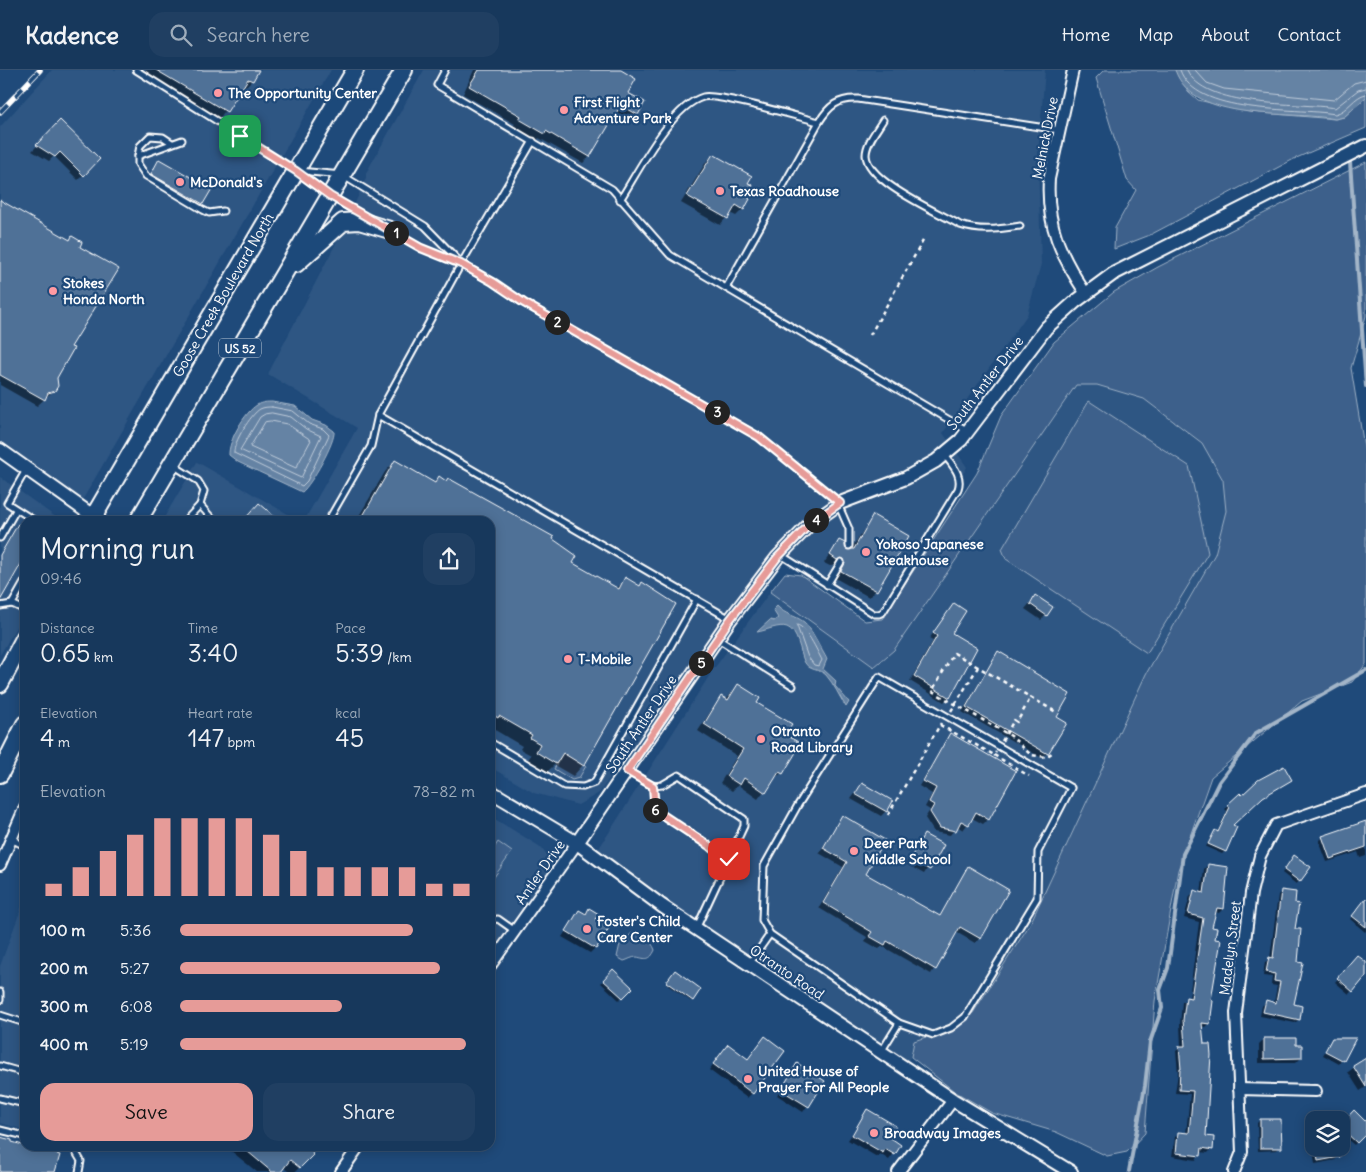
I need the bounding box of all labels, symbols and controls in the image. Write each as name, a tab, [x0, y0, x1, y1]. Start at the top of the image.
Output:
search box	[149, 12, 499, 57]
text: Kadence	[25, 20, 119, 50]
icon: search	[167, 21, 195, 49]
text: Search here	[207, 23, 310, 47]
text: Home	[1062, 23, 1110, 46]
text: Map	[1138, 23, 1173, 46]
text: About	[1201, 23, 1249, 46]
text: Contact	[1277, 23, 1341, 46]
place label: The Opportunity Center	[228, 84, 377, 102]
marker: The Opportunity Center	[212, 87, 224, 99]
place label: First Flight Adventure Park	[574, 93, 672, 127]
street label: Melnick Drive	[1028, 95, 1062, 181]
marker: First Flight Adventure Park	[558, 104, 570, 116]
pin	[219, 115, 261, 157]
icon: arrive	[226, 122, 254, 150]
place label: McDonald's	[190, 173, 263, 191]
marker: McDonald's	[174, 176, 186, 188]
place label: Texas Roadhouse	[730, 182, 840, 200]
marker: Texas Roadhouse	[714, 185, 726, 197]
street label: Goose Creek Boulevard North	[169, 210, 277, 380]
pin: 1	[384, 220, 408, 246]
text: 1	[394, 224, 399, 242]
place label: Stokes Honda North	[63, 274, 145, 308]
marker: Stokes Honda North	[47, 285, 59, 297]
pin: 2	[544, 310, 570, 334]
text: 2	[554, 313, 561, 331]
street label: South Antler Drive	[943, 332, 1027, 434]
road number: US 52	[219, 338, 261, 358]
pin: 3	[704, 400, 730, 424]
text: 3	[714, 403, 721, 421]
pin: 4	[804, 508, 828, 532]
text: 4	[812, 511, 821, 529]
text: Morning run	[40, 531, 195, 567]
button: share	[423, 533, 475, 585]
place label: Yokoso Japanese Steakhouse	[875, 535, 984, 569]
marker: Yokoso Japanese Steakhouse	[860, 546, 872, 558]
text: 09:46	[40, 568, 82, 588]
text: Distance	[40, 619, 95, 637]
text: Time	[188, 619, 218, 637]
text: Pace	[335, 619, 366, 637]
text: 0.65	[40, 637, 90, 669]
text: 3:40	[188, 637, 238, 669]
text: 5:39	[335, 637, 384, 669]
text: km	[90, 648, 113, 666]
text: /km	[384, 648, 412, 666]
place label: T-Mobile	[578, 650, 632, 668]
pin: 5	[688, 650, 714, 676]
marker: T-Mobile	[562, 653, 574, 665]
text: 5	[697, 654, 706, 672]
street label: South Antler Drive	[602, 672, 680, 776]
text: Elevation	[40, 704, 97, 722]
text: Heart rate	[188, 704, 253, 722]
text: kcal	[335, 704, 361, 722]
text: 4	[40, 722, 54, 754]
text: 147	[188, 722, 224, 754]
text: 45	[335, 722, 364, 754]
place label: Otranto Road Library	[771, 722, 853, 756]
text: m	[54, 733, 70, 751]
text: bpm	[224, 733, 255, 751]
marker: Otranto Road Library	[755, 733, 767, 745]
text: Elevation	[40, 781, 106, 801]
text: 78–82 m	[413, 781, 475, 801]
pin: 6	[642, 798, 668, 822]
text: 6	[651, 801, 660, 819]
place label: Deer Park Middle School	[864, 834, 951, 868]
street label: Antler Drive	[511, 836, 569, 908]
pin	[708, 838, 750, 880]
icon: check	[715, 845, 743, 873]
marker: Deer Park Middle School	[848, 845, 860, 857]
street label: Madelyn Street	[1215, 900, 1245, 996]
place label: Foster's Child Care Center	[597, 912, 681, 946]
text: 100 m	[40, 920, 85, 940]
text: 5:36	[120, 920, 151, 940]
marker: Foster's Child Care Center	[581, 923, 593, 935]
street label: Otranto Road	[746, 941, 828, 1003]
text: 200 m	[40, 958, 88, 978]
text: 5:27	[120, 958, 149, 978]
text: 300 m	[40, 996, 88, 1016]
text: 6:08	[120, 996, 153, 1016]
text: 400 m	[40, 1034, 88, 1054]
text: 5:19	[120, 1034, 148, 1054]
place label: United House of Prayer For All People	[758, 1062, 890, 1096]
marker: United House of Prayer For All People	[742, 1073, 754, 1085]
button: Save	[40, 1083, 253, 1141]
button: Share	[263, 1083, 475, 1141]
map controls	[1305, 1111, 1350, 1156]
button: layers	[1305, 1111, 1350, 1156]
place label: Broadway Images	[884, 1124, 1002, 1142]
marker: Broadway Images	[868, 1127, 880, 1139]

